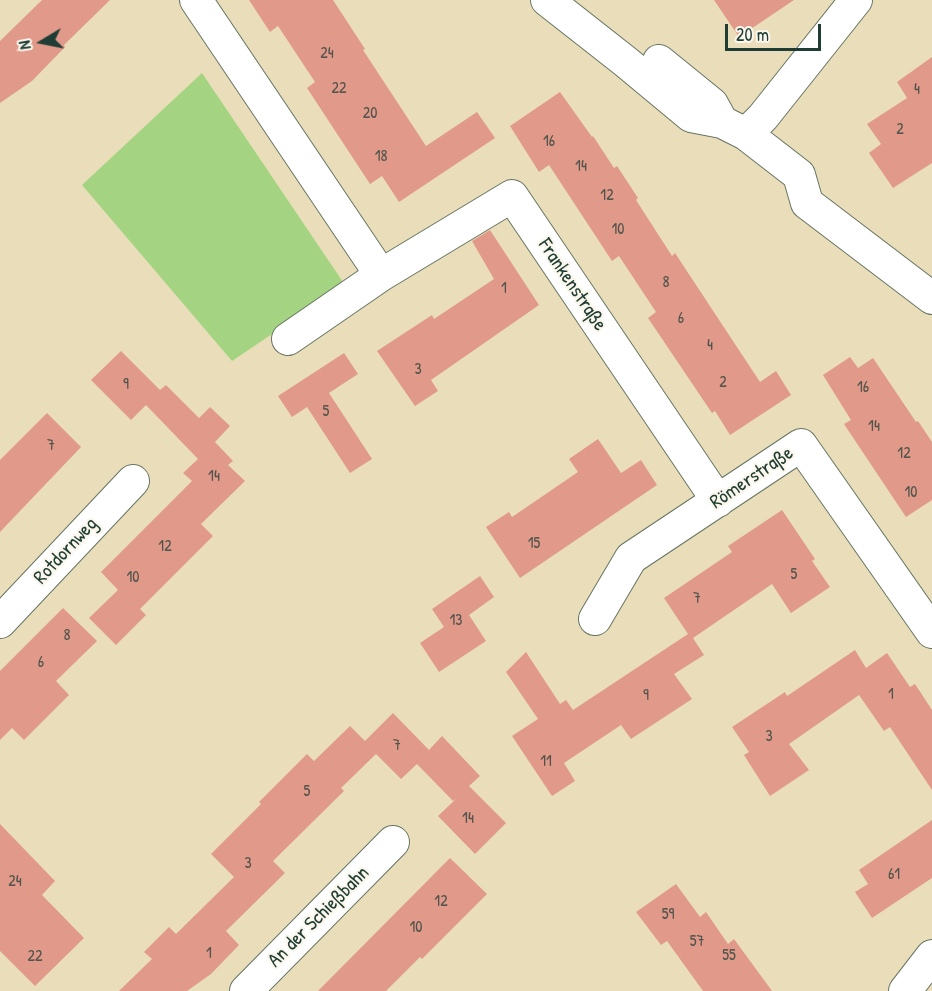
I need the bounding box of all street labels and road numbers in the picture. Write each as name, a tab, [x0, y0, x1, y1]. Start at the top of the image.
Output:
street label: Frankenstraße	[532, 234, 612, 336]
street label: Römerstraße	[706, 441, 798, 515]
street label: Rotdornweg	[29, 513, 103, 589]
street label: An der Schießbahn	[263, 861, 375, 973]

